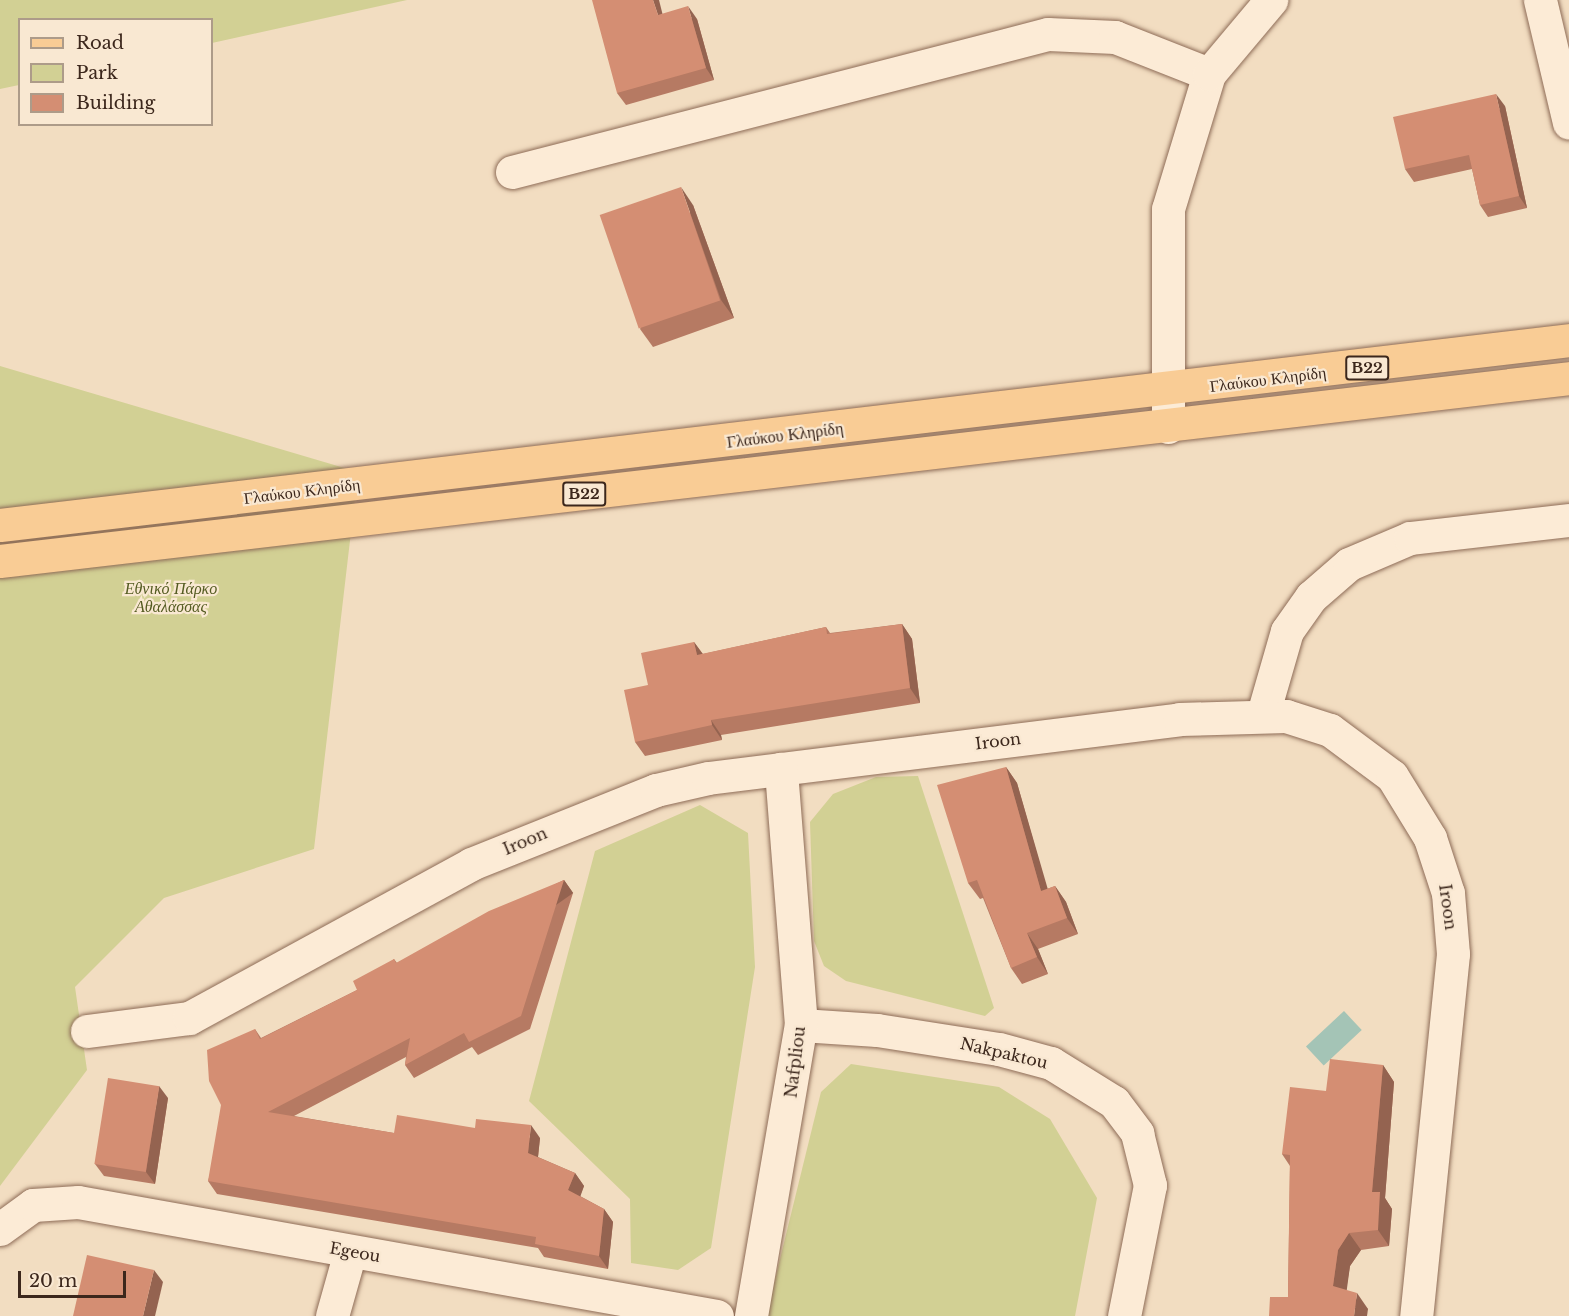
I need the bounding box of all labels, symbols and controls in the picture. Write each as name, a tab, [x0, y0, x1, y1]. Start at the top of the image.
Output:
legend	[18, 18, 213, 126]
text: Road	[76, 32, 124, 54]
text: Park	[76, 62, 118, 84]
text: Building	[76, 92, 155, 114]
road number: B22	[1344, 356, 1390, 380]
street label: Γλαύκου Κληρίδη	[1209, 362, 1327, 396]
street label: Γλαύκου Κληρίδη	[726, 418, 844, 452]
street label: Γλαύκου Κληρίδη	[243, 474, 361, 508]
road number: B22	[562, 482, 606, 506]
park label: Εθνικό Πάρκο Αθαλάσσας	[125, 578, 217, 616]
street label: Iroon	[974, 729, 1022, 753]
street label: Iroon	[500, 823, 550, 859]
street label: Iroon	[1435, 883, 1461, 931]
street label: Nafpliou	[781, 1025, 809, 1099]
street label: Nakpaktou	[958, 1034, 1050, 1072]
street label: Egeou	[328, 1238, 382, 1266]
scale bar	[21, 1259, 129, 1297]
text: 20 m	[29, 1270, 77, 1292]

